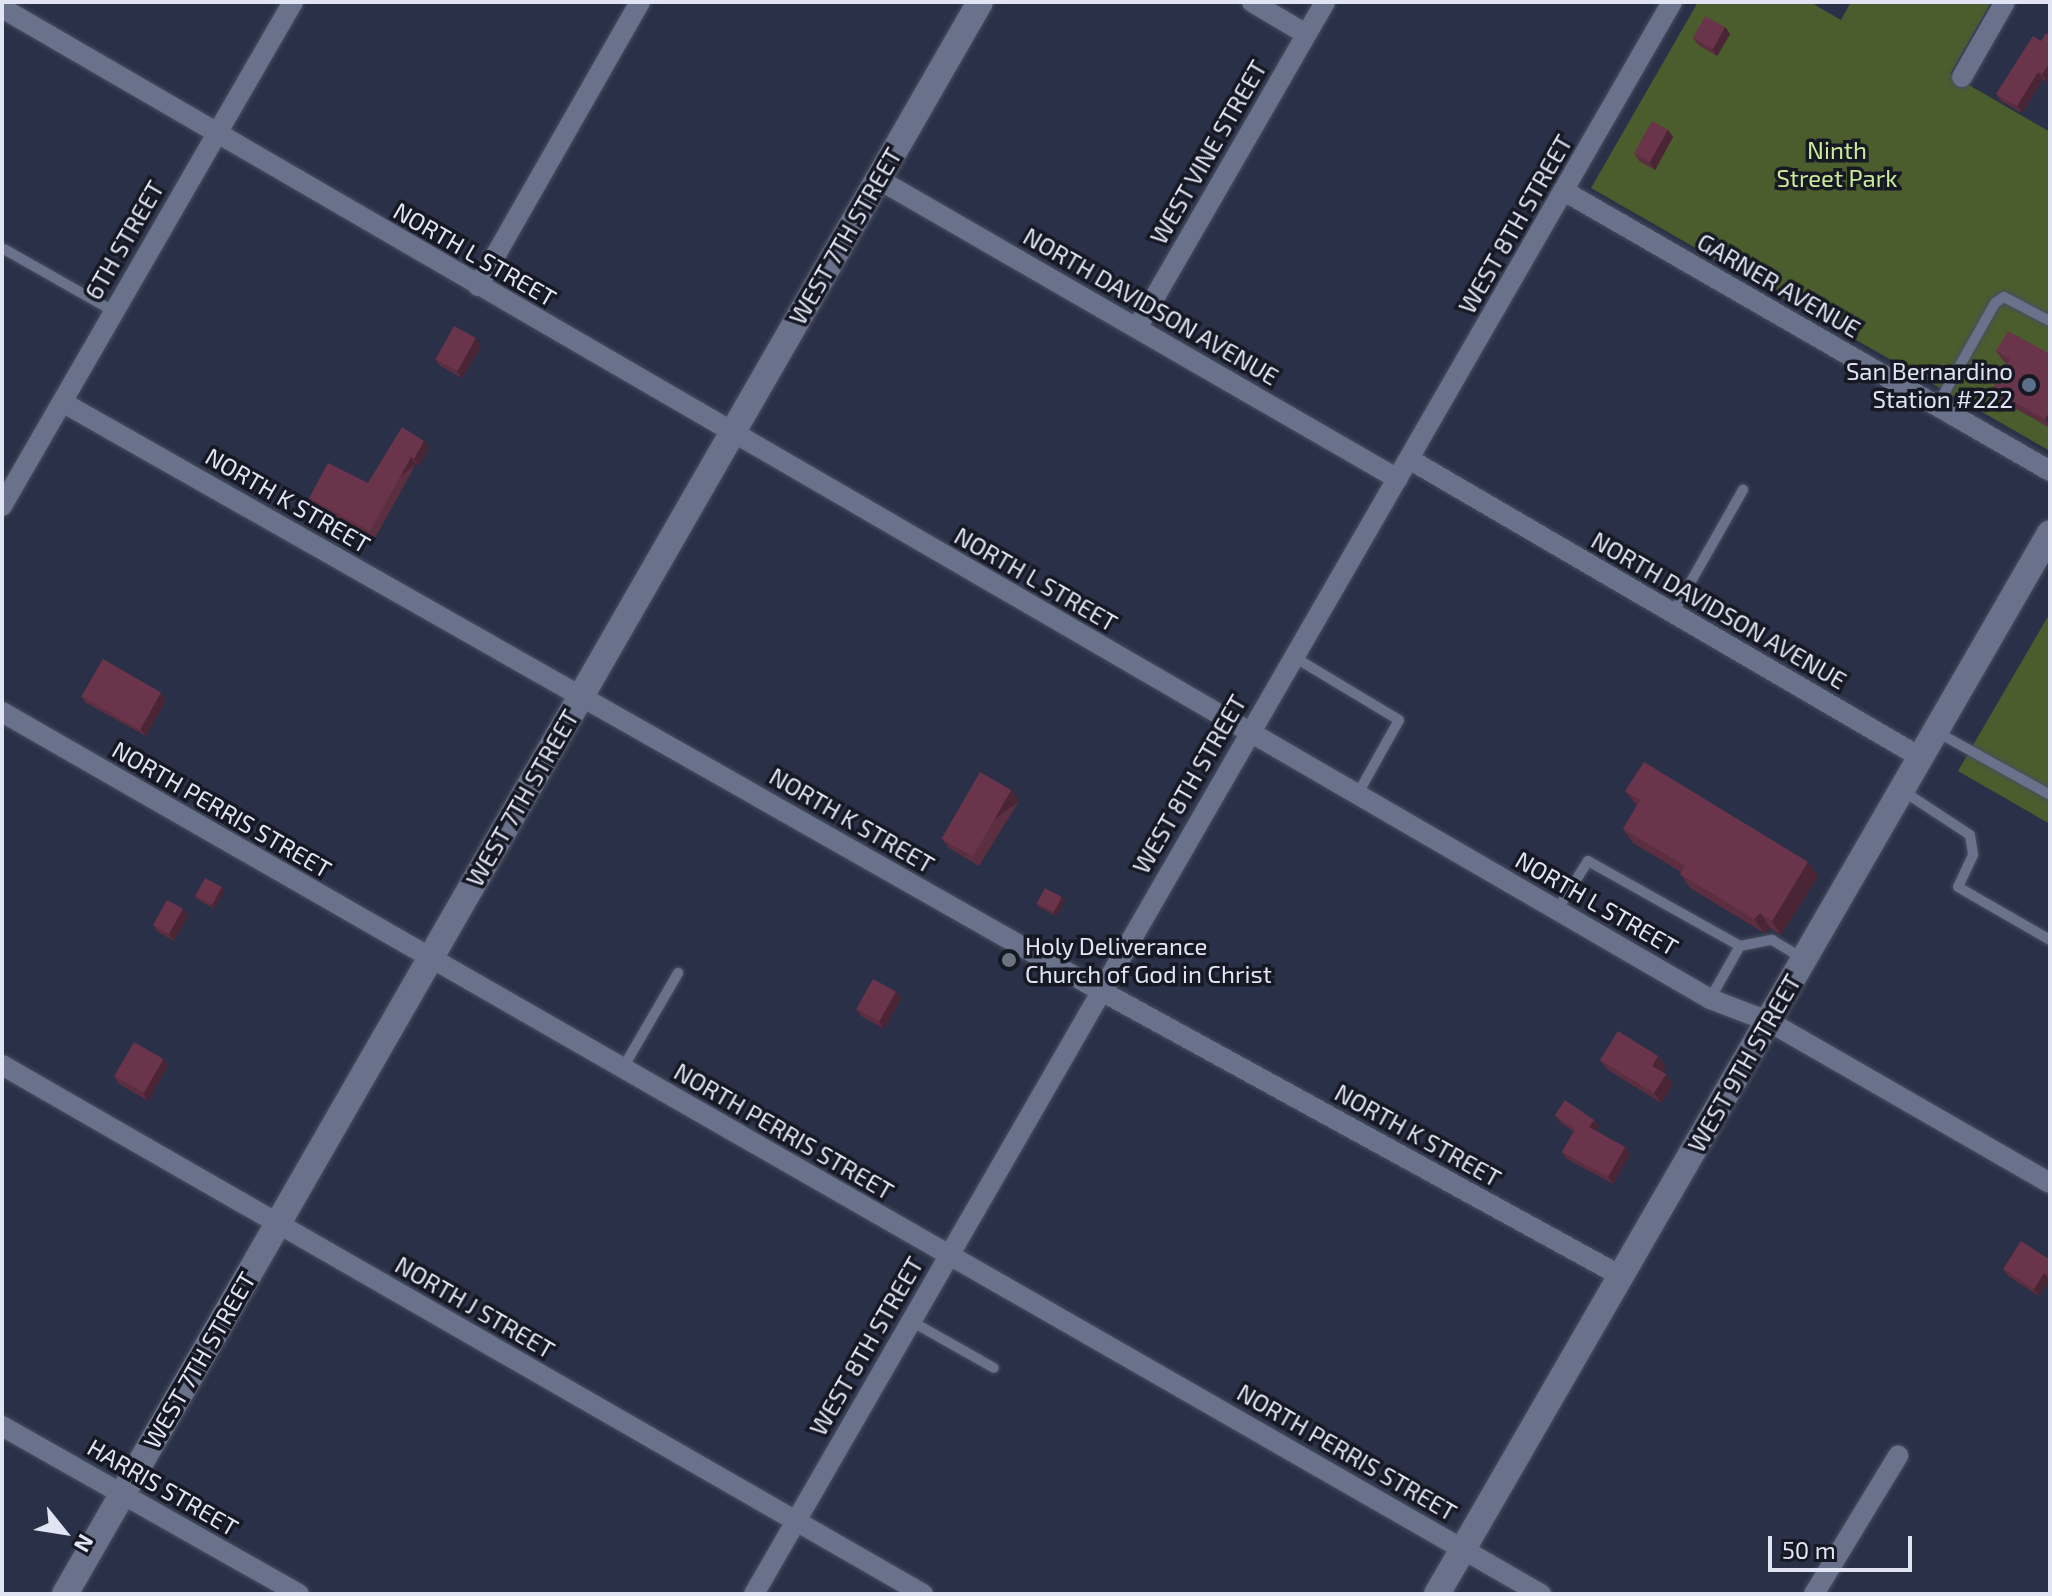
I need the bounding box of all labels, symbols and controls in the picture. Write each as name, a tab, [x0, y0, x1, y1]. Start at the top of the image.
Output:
street label: WEST VINE STREET	[1143, 54, 1273, 250]
street label: WEST 8TH STREET	[1452, 129, 1578, 319]
park label: Ninth Street Park	[1776, 136, 1898, 192]
street label: WEST 7TH STREET	[783, 142, 907, 330]
street label: 6TH STREET	[78, 176, 170, 304]
street label: NORTH L STREET	[388, 196, 562, 312]
street label: NORTH DAVIDSON AVENUE	[1018, 221, 1284, 391]
street label: GARNER AVENUE	[1692, 227, 1866, 343]
place label: San Bernardino Station #222	[1846, 357, 2013, 413]
marker: San Bernardino Station #222	[2020, 376, 2038, 394]
street label: NORTH K STREET	[200, 441, 376, 559]
street label: NORTH L STREET	[949, 521, 1123, 637]
street label: NORTH DAVIDSON AVENUE	[1586, 525, 1852, 695]
street label: WEST 8TH STREET	[1126, 689, 1252, 879]
street label: WEST 7TH STREET	[460, 704, 584, 892]
street label: NORTH PERRIS STREET	[107, 734, 337, 884]
street label: NORTH K STREET	[764, 761, 940, 879]
street label: NORTH L STREET	[1510, 845, 1684, 961]
place label: Holy Deliverance Church of God in Christ	[1025, 932, 1272, 988]
marker: Holy Deliverance Church of God in Christ	[1000, 951, 1018, 969]
street label: WEST 9TH STREET	[1681, 969, 1807, 1157]
street label: NORTH PERRIS STREET	[669, 1056, 899, 1206]
street label: NORTH K STREET	[1330, 1077, 1506, 1193]
street label: NORTH J STREET	[390, 1250, 560, 1364]
street label: WEST 8TH STREET	[803, 1251, 929, 1441]
street label: WEST 7TH STREET	[137, 1266, 261, 1454]
street label: NORTH PERRIS STREET	[1232, 1377, 1462, 1527]
street label: HARRIS STREET	[83, 1432, 243, 1542]
north arrow	[24, 1492, 104, 1572]
scale bar	[1772, 1520, 1916, 1570]
text: N	[70, 1531, 100, 1557]
text: 50 m	[1782, 1535, 1836, 1564]

